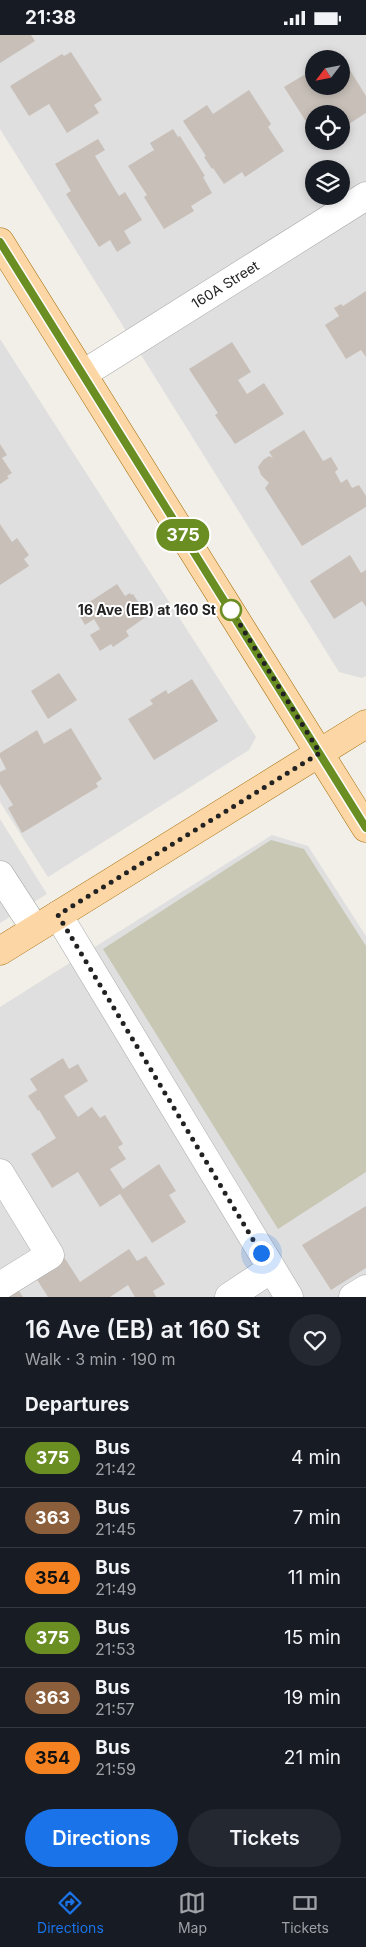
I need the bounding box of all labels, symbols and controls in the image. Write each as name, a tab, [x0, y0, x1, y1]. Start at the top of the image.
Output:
text: 21:38	[25, 6, 76, 29]
north arrow	[305, 50, 350, 95]
map controls	[305, 50, 350, 205]
button: locate	[305, 105, 350, 150]
button: layers	[305, 160, 350, 205]
street label: 160A Street	[188, 256, 262, 312]
line badge: 375	[154, 519, 212, 551]
text: 375	[166, 524, 200, 545]
marker: 16 Ave (EB) at 160 St	[220, 599, 242, 621]
place label: 16 Ave (EB) at 160 St	[78, 601, 216, 618]
your location	[249, 1241, 274, 1266]
button: heart	[289, 1314, 341, 1366]
text: 16 Ave (EB) at 160 St	[25, 1315, 260, 1344]
text: Walk · 3 min · 190 m	[25, 1349, 176, 1369]
text: Departures	[25, 1393, 129, 1416]
text: Bus	[95, 1436, 130, 1459]
text: 4 min	[291, 1446, 341, 1469]
text: 375	[36, 1447, 69, 1468]
text: 21:42	[95, 1459, 136, 1479]
text: Bus	[95, 1496, 130, 1519]
text: 7 min	[292, 1506, 341, 1529]
text: 363	[35, 1507, 70, 1528]
text: 21:45	[95, 1519, 136, 1539]
text: Bus	[95, 1556, 130, 1579]
text: 11 min	[288, 1566, 341, 1589]
text: 354	[35, 1567, 70, 1588]
text: 21:49	[95, 1579, 136, 1599]
text: Bus	[95, 1616, 130, 1639]
text: 15 min	[284, 1626, 341, 1649]
text: 375	[36, 1627, 69, 1648]
text: 21:53	[95, 1639, 135, 1659]
text: Bus	[95, 1676, 130, 1699]
text: 19 min	[284, 1686, 341, 1709]
text: 363	[35, 1687, 70, 1708]
text: 21:57	[95, 1699, 135, 1719]
text: Bus	[95, 1736, 130, 1759]
text: 21 min	[284, 1746, 341, 1769]
text: 354	[35, 1747, 70, 1768]
text: 21:59	[95, 1759, 136, 1779]
button: Directions	[25, 1809, 178, 1867]
button: Tickets	[188, 1809, 341, 1867]
tab: Directions	[37, 1889, 104, 1936]
tab: Map	[178, 1889, 207, 1936]
tab: Tickets	[281, 1889, 329, 1936]

